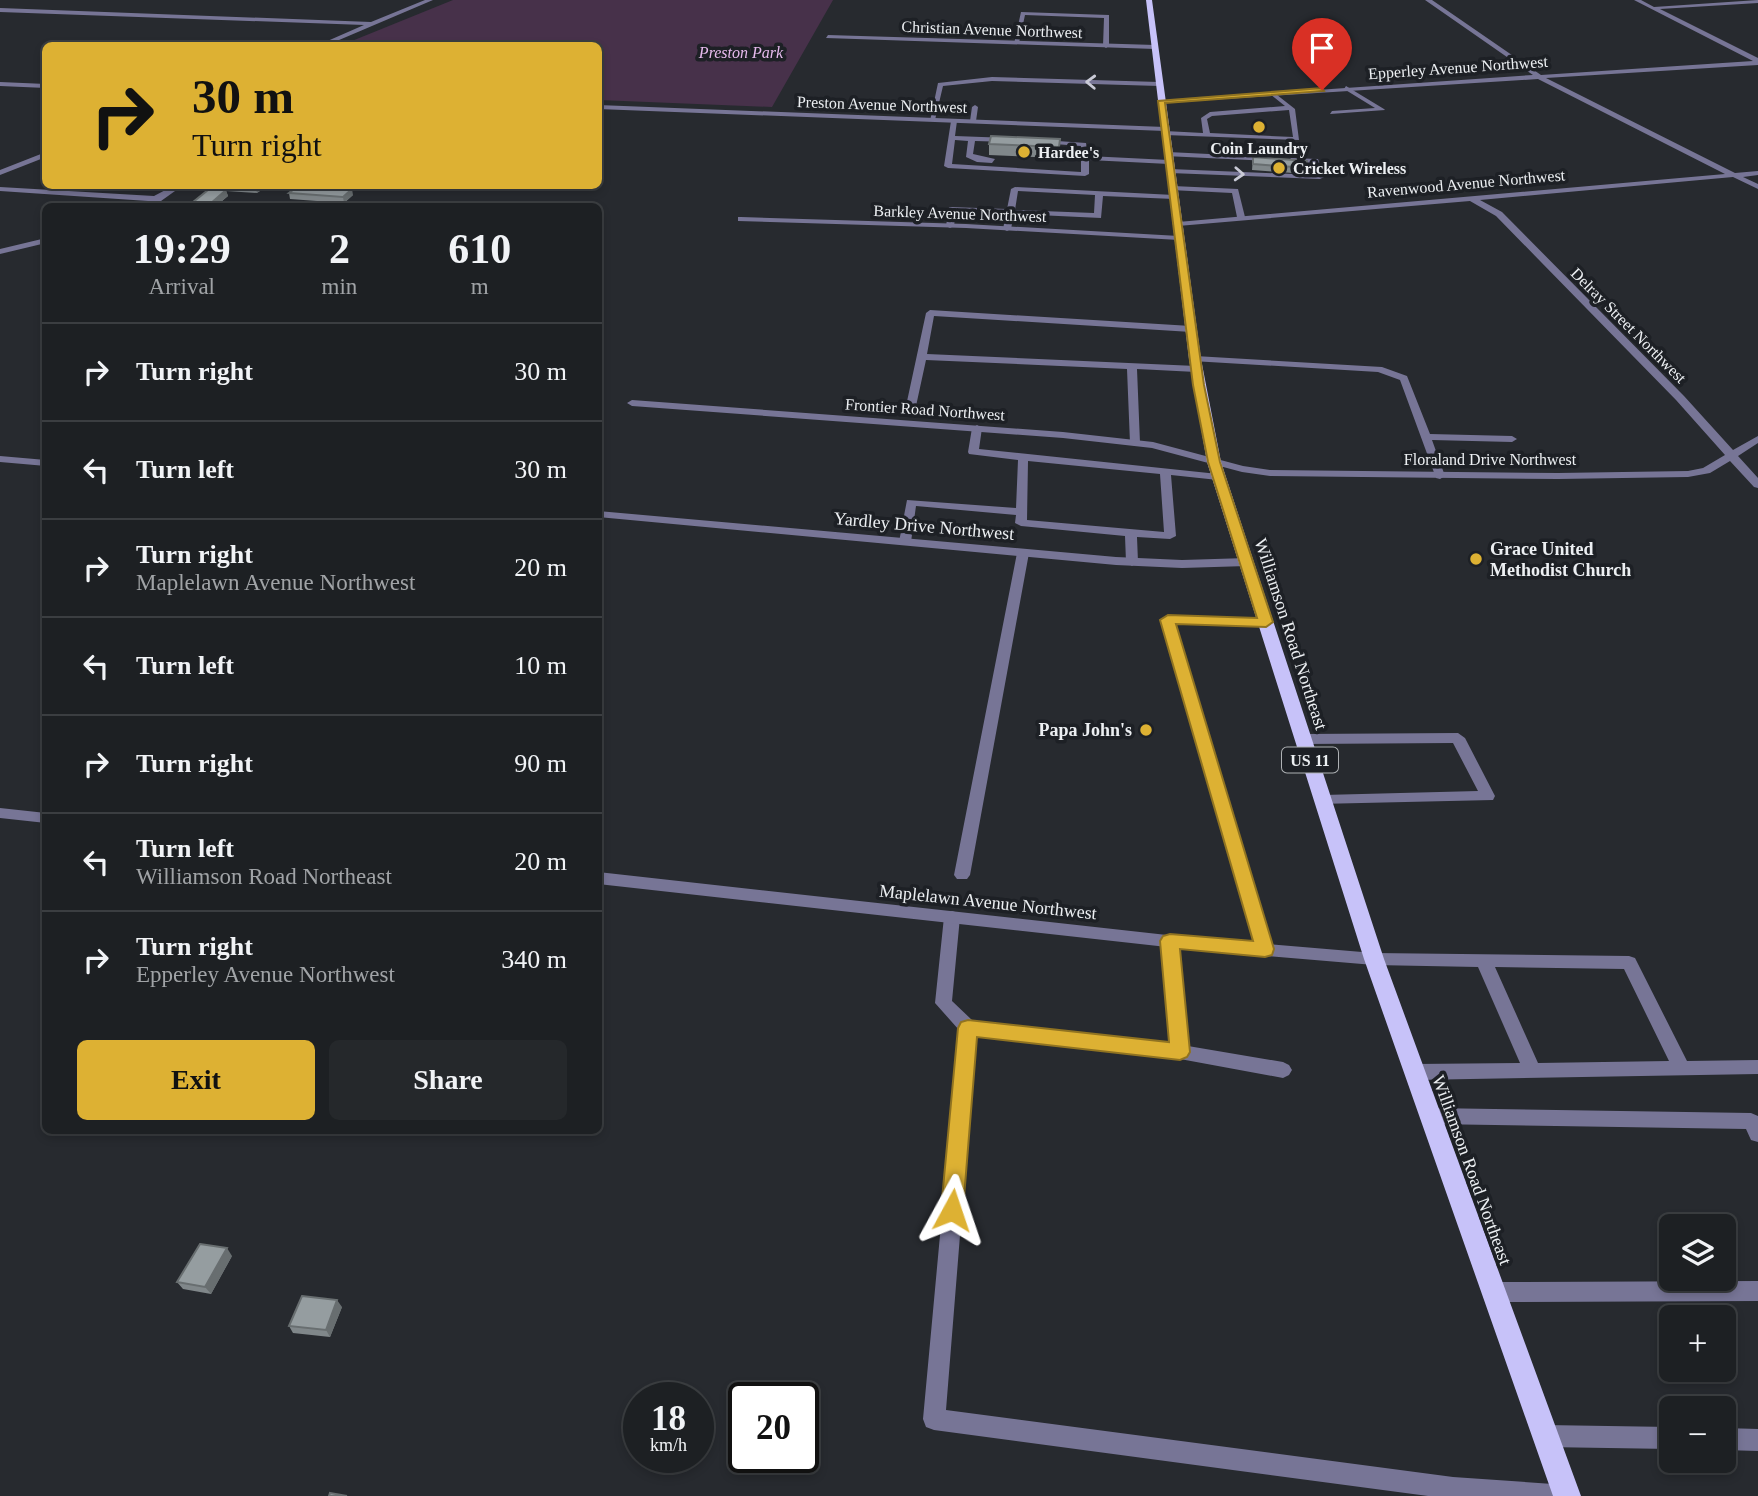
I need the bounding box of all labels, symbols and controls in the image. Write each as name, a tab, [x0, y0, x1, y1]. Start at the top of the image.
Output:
street label: Christian Avenue Northwest	[901, 18, 1083, 41]
pin	[1292, 18, 1352, 90]
icon: arrive	[1303, 29, 1341, 67]
park label: Preston Park	[698, 44, 784, 61]
street label: Epperley Avenue Northwest	[1368, 53, 1549, 83]
text: 30 m	[192, 69, 294, 124]
icon: right	[77, 70, 168, 161]
one-way arrow	[1085, 74, 1096, 90]
street label: Preston Avenue Northwest	[797, 93, 968, 116]
marker: Coin Laundry	[1251, 119, 1267, 135]
text: Turn right	[192, 127, 322, 163]
place label: Coin Laundry	[1210, 140, 1308, 158]
marker: Hardee's	[1016, 144, 1032, 160]
place label: Hardee's	[1038, 144, 1099, 161]
marker: Cricket Wireless	[1271, 160, 1287, 176]
place label: Cricket Wireless	[1293, 160, 1406, 177]
one-way arrow	[1233, 166, 1244, 181]
street label: Ravenwood Avenue Northwest	[1366, 166, 1566, 201]
street label: Barkley Avenue Northwest	[873, 202, 1047, 226]
text: 19:29	[133, 226, 231, 272]
text: 2	[329, 226, 350, 272]
text: 610	[448, 226, 511, 272]
street label: Delray Street Northwest	[1567, 264, 1690, 387]
text: Arrival	[149, 274, 215, 299]
text: min	[322, 274, 357, 299]
text: m	[471, 274, 489, 299]
icon: right	[77, 353, 115, 391]
text: Turn right	[136, 357, 253, 386]
text: 30 m	[514, 357, 567, 386]
street label: Frontier Road Northwest	[845, 395, 1006, 424]
icon: left	[77, 451, 115, 489]
street label: Floraland Drive Northwest	[1404, 451, 1577, 468]
text: Turn left	[136, 455, 234, 484]
text: 30 m	[514, 455, 567, 484]
street label: Yardley Drive Northwest	[833, 508, 1015, 544]
street label: Williamson Road Northeast	[1251, 536, 1331, 732]
place label: Grace United Methodist Church	[1490, 539, 1631, 580]
text: Turn right	[136, 540, 253, 569]
icon: right	[77, 549, 115, 587]
marker: Grace United Methodist Church	[1468, 551, 1484, 567]
text: 20 m	[514, 553, 567, 582]
text: Maplelawn Avenue Northwest	[136, 570, 415, 595]
icon: left	[77, 647, 115, 685]
text: Turn left	[136, 651, 234, 680]
text: 10 m	[514, 651, 567, 680]
place label: Papa John's	[1038, 720, 1132, 740]
marker: Papa John's	[1138, 722, 1154, 738]
icon: right	[77, 745, 115, 783]
road number: US 11	[1282, 748, 1338, 772]
text: Turn right	[136, 749, 253, 778]
text: 90 m	[514, 749, 567, 778]
text: Turn left	[136, 834, 234, 863]
icon: left	[77, 843, 115, 881]
text: 20 m	[514, 847, 567, 876]
text: Williamson Road Northeast	[136, 864, 392, 889]
street label: Maplelawn Avenue Northwest	[878, 881, 1098, 923]
text: Turn right	[136, 932, 253, 961]
icon: right	[77, 941, 115, 979]
text: 340 m	[501, 945, 567, 974]
text: Epperley Avenue Northwest	[136, 962, 395, 987]
button: Exit	[77, 1040, 315, 1120]
button: Share	[329, 1040, 567, 1120]
street label: Williamson Road Northeast	[1428, 1072, 1516, 1268]
position arrow	[915, 1173, 989, 1247]
map controls	[1659, 1214, 1736, 1473]
button: layers	[1659, 1214, 1736, 1291]
button: +	[1659, 1305, 1736, 1382]
speed limit sign: 20	[728, 1382, 819, 1473]
button: −	[1659, 1396, 1736, 1473]
text: 18	[651, 1399, 686, 1438]
text: km/h	[650, 1435, 687, 1455]

